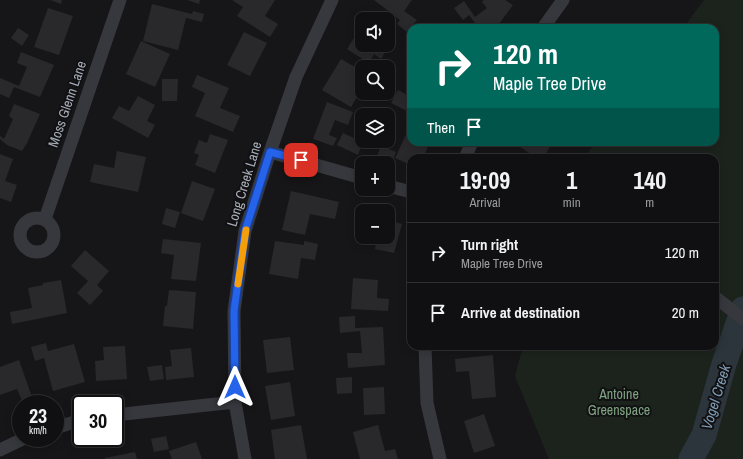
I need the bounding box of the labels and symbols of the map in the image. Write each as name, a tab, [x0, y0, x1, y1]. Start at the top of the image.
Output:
street label: Moss Glenn Lane	[44, 59, 90, 149]
street label: Long Creek Lane	[223, 139, 265, 229]
pin	[284, 143, 318, 177]
water label: Vogel Creek	[696, 361, 736, 432]
position arrow	[214, 366, 256, 408]
park label: Antoine Greenspace	[588, 385, 650, 419]
speed limit sign: 30	[72, 395, 124, 447]

